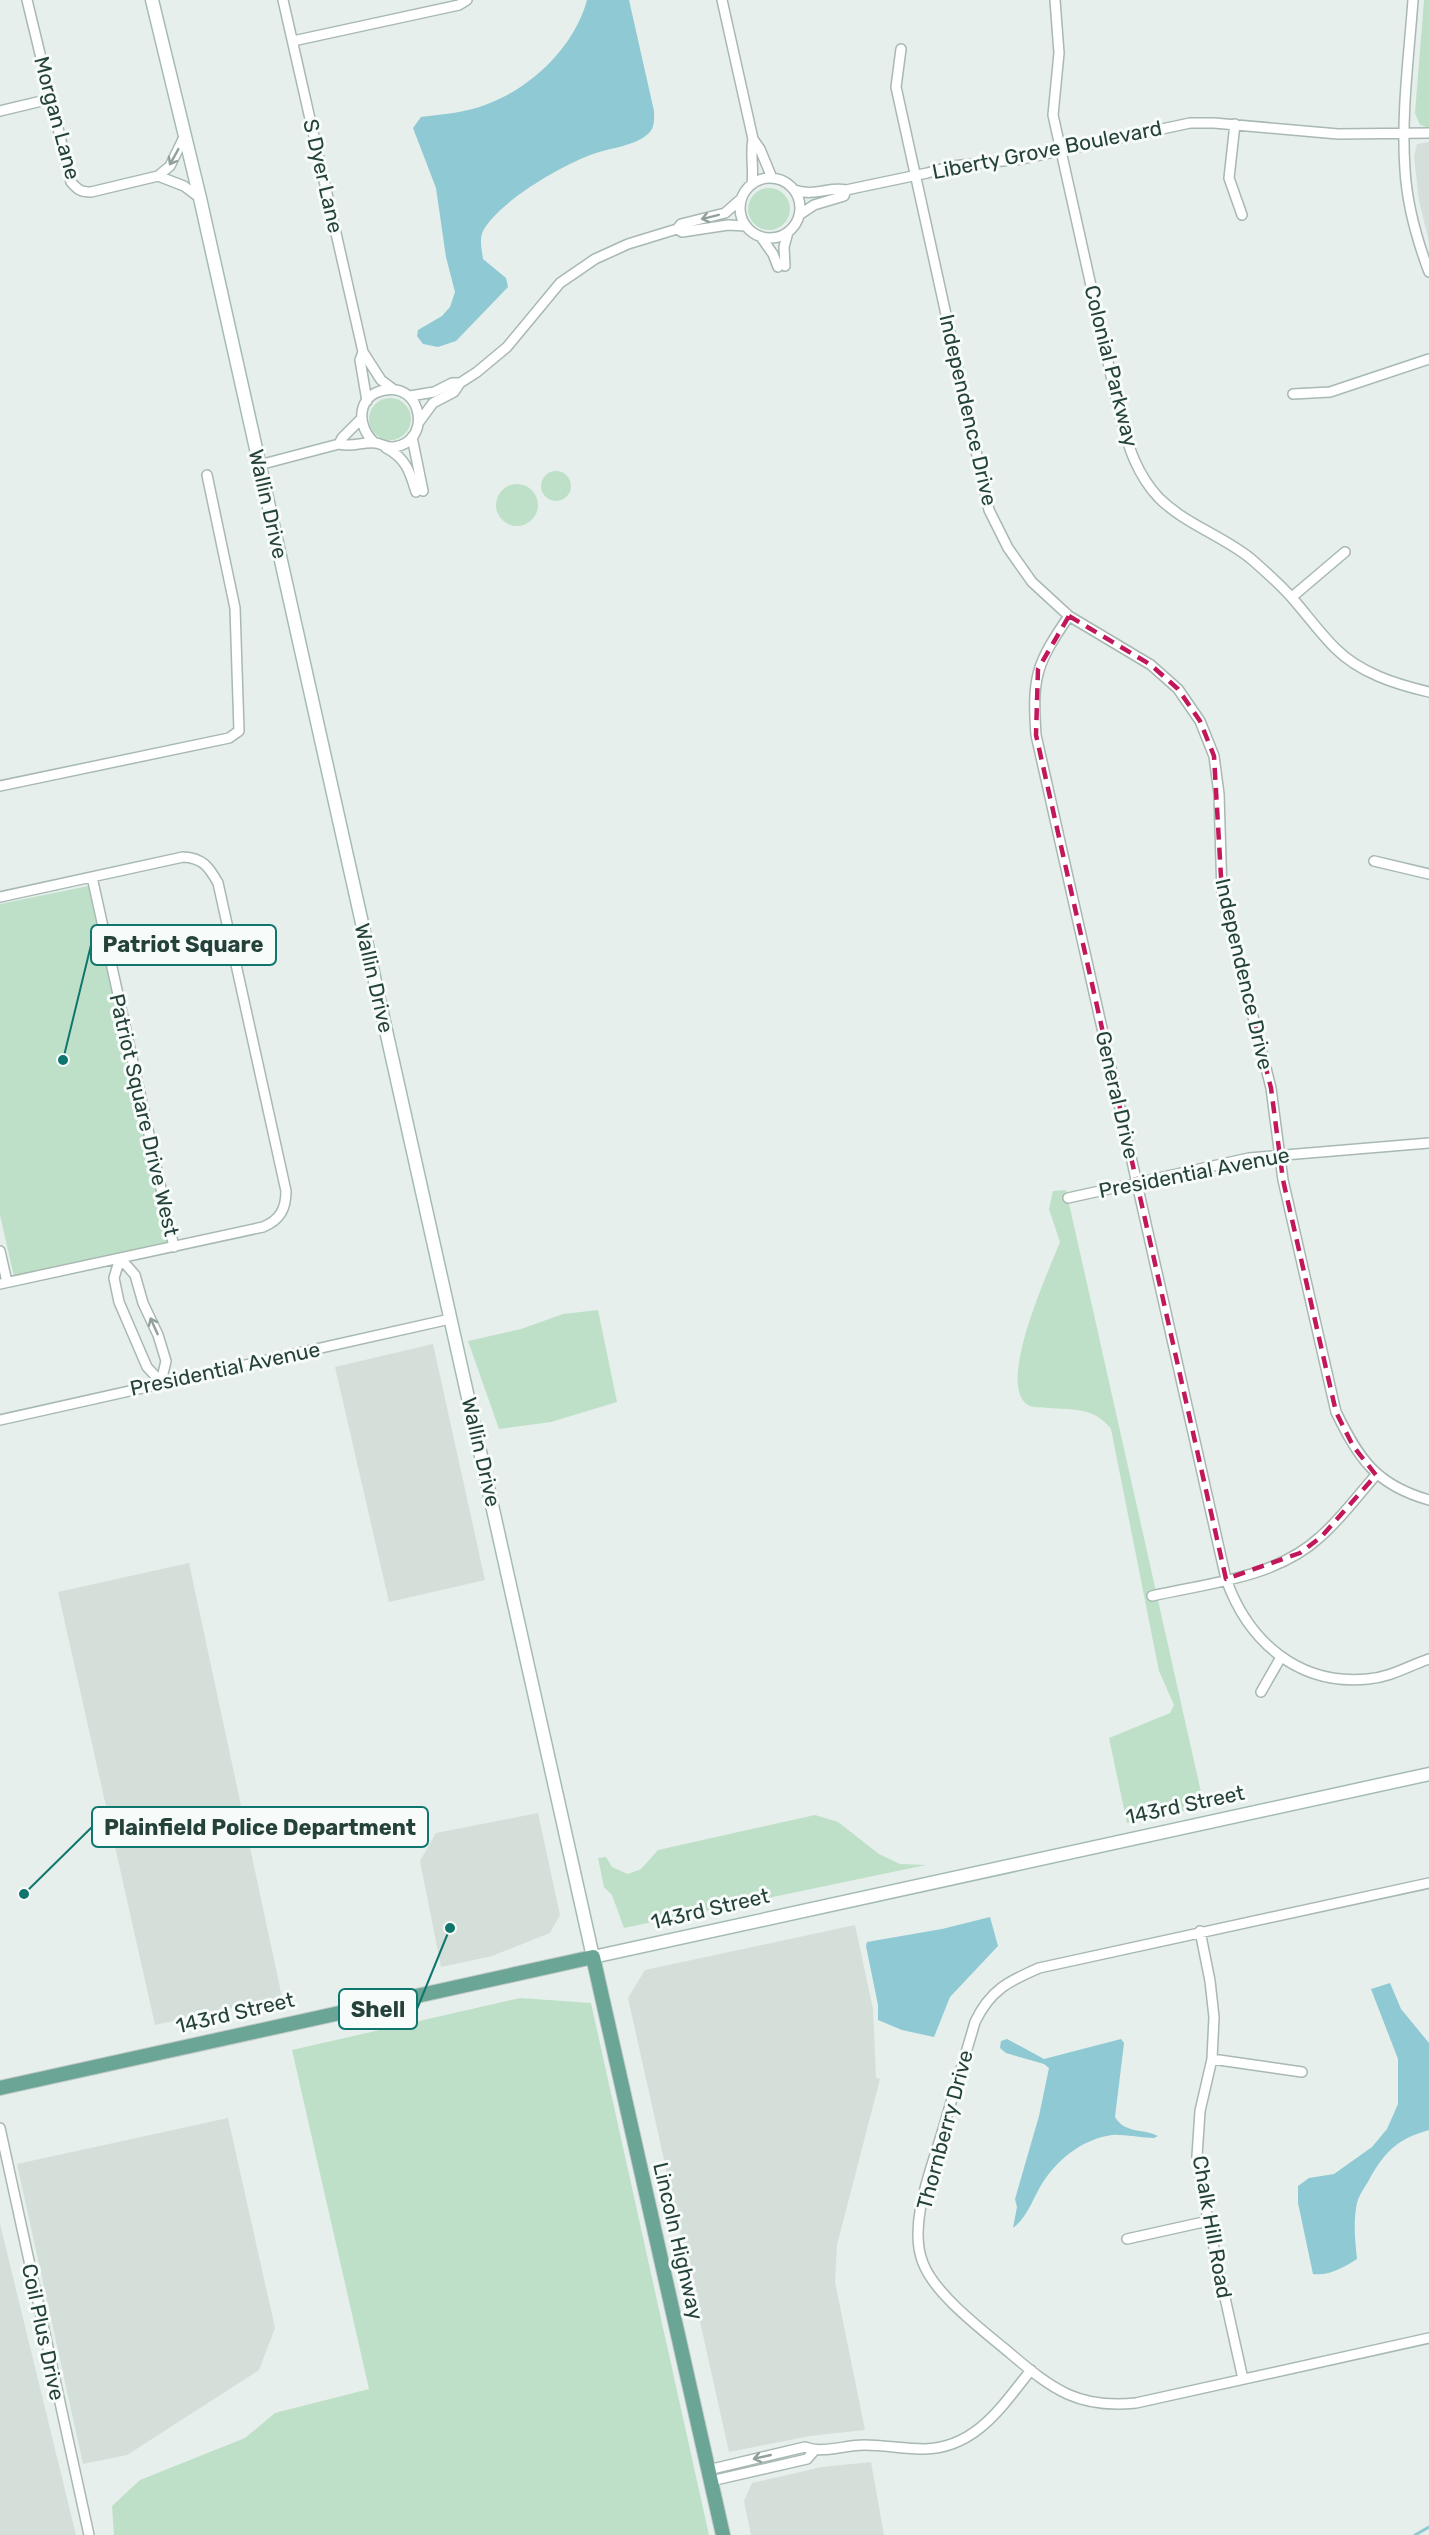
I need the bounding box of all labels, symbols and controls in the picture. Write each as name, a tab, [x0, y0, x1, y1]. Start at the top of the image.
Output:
street label: Morgan Lane	[29, 54, 86, 182]
street label: Liberty Grove Boulevard	[930, 115, 1164, 184]
street label: S Dyer Lane	[298, 116, 349, 235]
one-way arrow	[168, 148, 180, 165]
one-way arrow	[701, 212, 720, 224]
street label: Colonial Parkway	[1079, 282, 1144, 450]
street label: Independence Drive	[934, 312, 1003, 508]
street label: Wallin Drive	[244, 447, 293, 561]
street label: Independence Drive	[1210, 876, 1279, 1072]
street label: Wallin Drive	[350, 921, 399, 1035]
callout: Patriot Square	[91, 925, 276, 965]
text: Patriot Square	[103, 931, 263, 958]
street label: Patriot Square Drive West	[104, 991, 185, 1239]
street label: General Drive	[1091, 1028, 1144, 1161]
street label: Presidential Avenue	[1096, 1142, 1291, 1203]
one-way arrow	[148, 1318, 159, 1336]
street label: Presidential Avenue	[128, 1336, 322, 1401]
street label: Wallin Drive	[457, 1395, 506, 1509]
street label: 143rd Street	[1123, 1780, 1247, 1829]
callout: Plainfield Police Department	[92, 1807, 428, 1847]
text: Plainfield Police Department	[104, 1814, 416, 1841]
street label: 143rd Street	[648, 1883, 772, 1934]
street label: 143rd Street	[173, 1987, 297, 2038]
callout: Shell	[339, 1989, 417, 2029]
text: Shell	[351, 1996, 405, 2023]
street label: Thornberry Drive	[911, 2047, 978, 2212]
street label: Chalk Hill Road	[1188, 2154, 1237, 2300]
street label: Lincoln Highway	[648, 2160, 709, 2323]
street label: Coil Plus Drive	[17, 2261, 70, 2402]
one-way arrow	[752, 2452, 772, 2463]

